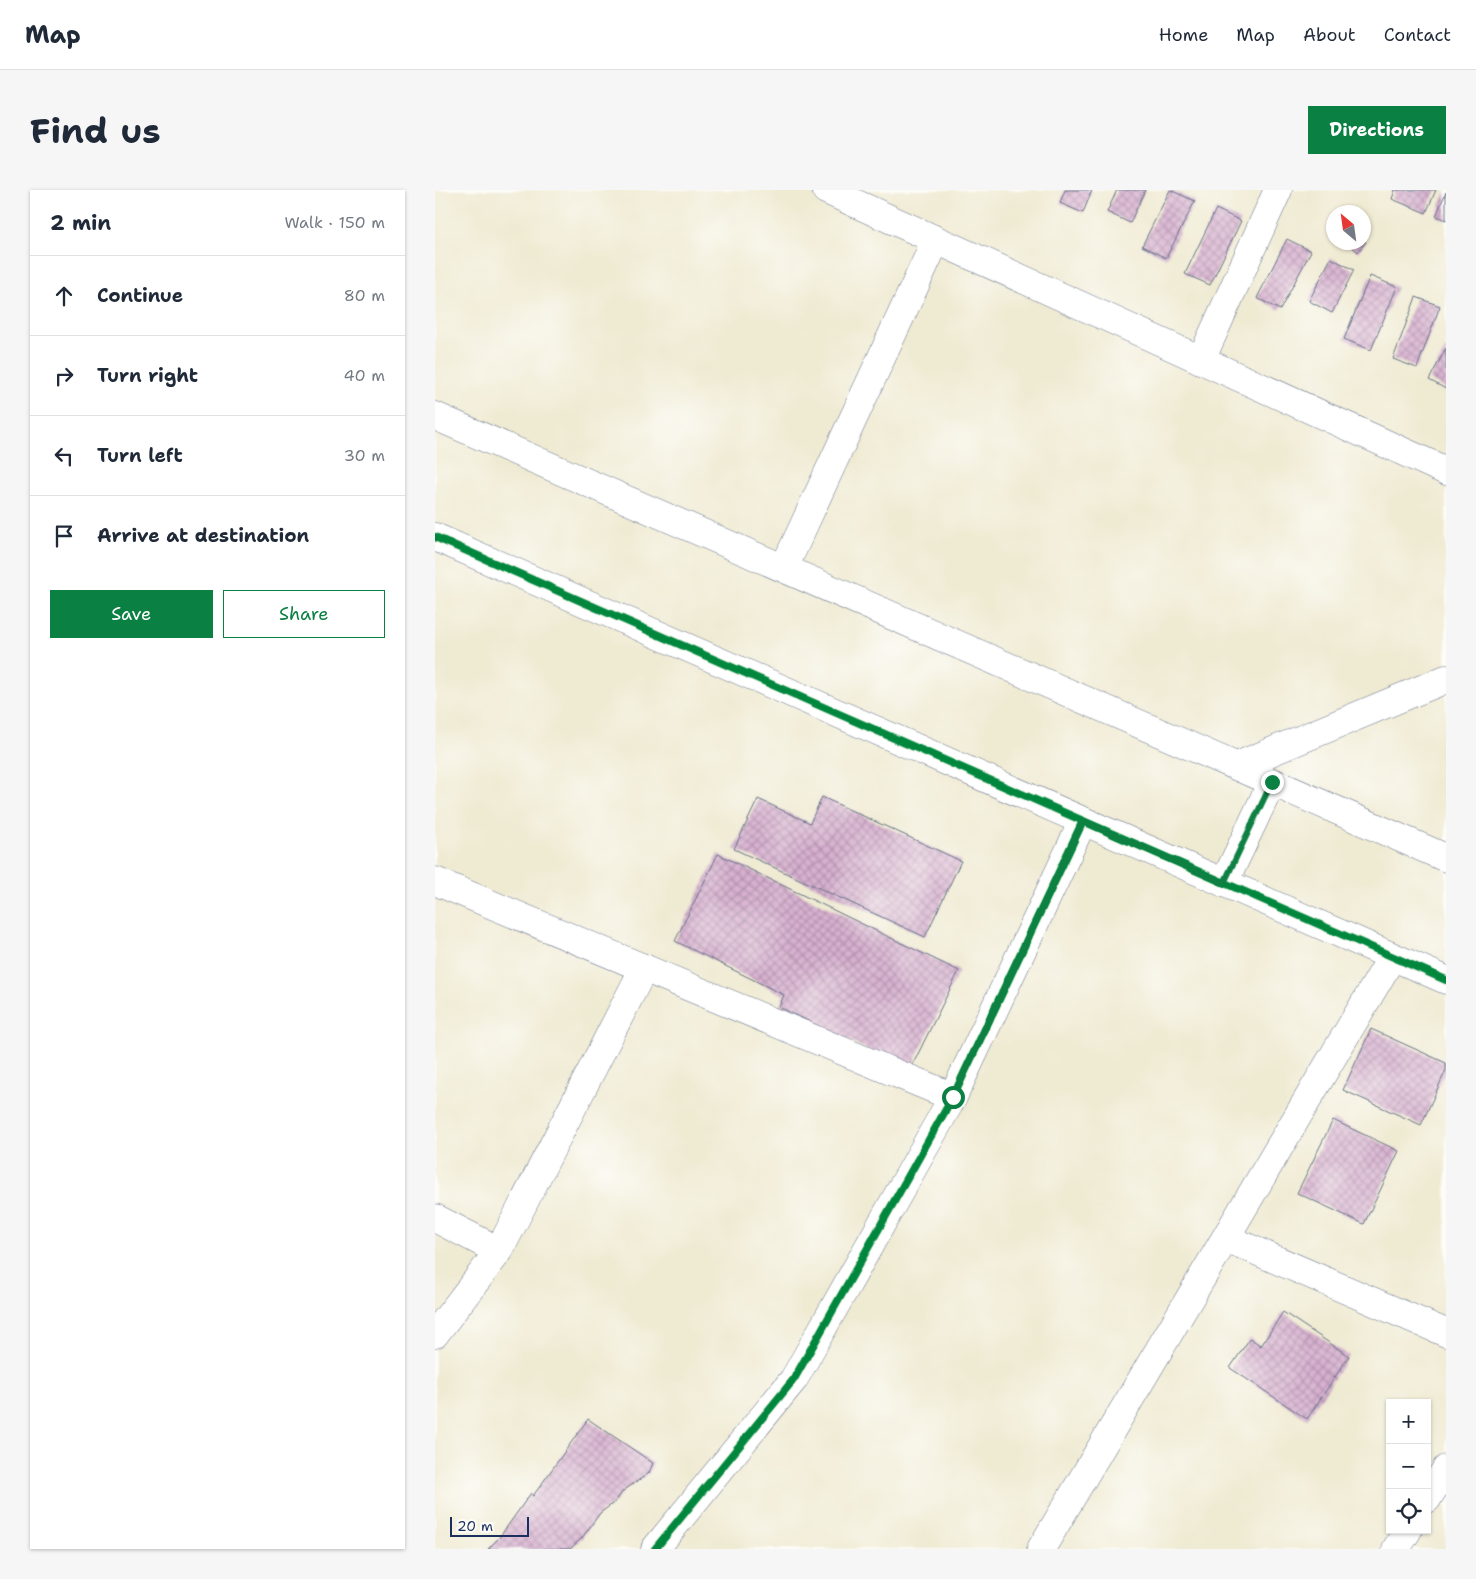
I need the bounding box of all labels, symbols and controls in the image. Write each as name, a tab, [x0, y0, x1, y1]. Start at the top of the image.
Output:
text: Map	[25, 19, 81, 51]
text: Home	[1159, 23, 1208, 47]
text: Map	[1236, 23, 1275, 47]
text: About	[1303, 23, 1356, 47]
text: Contact	[1384, 23, 1451, 47]
button: Directions	[1308, 106, 1446, 154]
text: Find us	[30, 107, 161, 154]
north arrow	[1326, 205, 1371, 250]
text: 2 min	[50, 209, 111, 237]
text: Walk · 150 m	[284, 212, 385, 233]
icon: ahead	[50, 282, 78, 310]
text: Continue	[97, 283, 183, 308]
text: 80 m	[344, 285, 385, 306]
icon: right	[50, 362, 78, 390]
text: Turn right	[97, 363, 198, 388]
text: 40 m	[343, 365, 385, 386]
icon: left	[50, 442, 78, 470]
text: Turn left	[97, 443, 183, 468]
text: 30 m	[344, 445, 385, 466]
icon: arrive	[50, 522, 78, 550]
text: Arrive at destination	[97, 523, 309, 548]
button: Save	[50, 590, 213, 638]
button: Share	[223, 590, 385, 638]
route end	[1261, 771, 1284, 794]
route start	[942, 1086, 965, 1109]
map controls	[1386, 1399, 1431, 1534]
button: +	[1386, 1399, 1431, 1444]
button: −	[1386, 1444, 1431, 1489]
button: locate	[1386, 1489, 1431, 1534]
scale bar	[450, 1514, 529, 1537]
text: 20 m	[457, 1517, 493, 1535]

